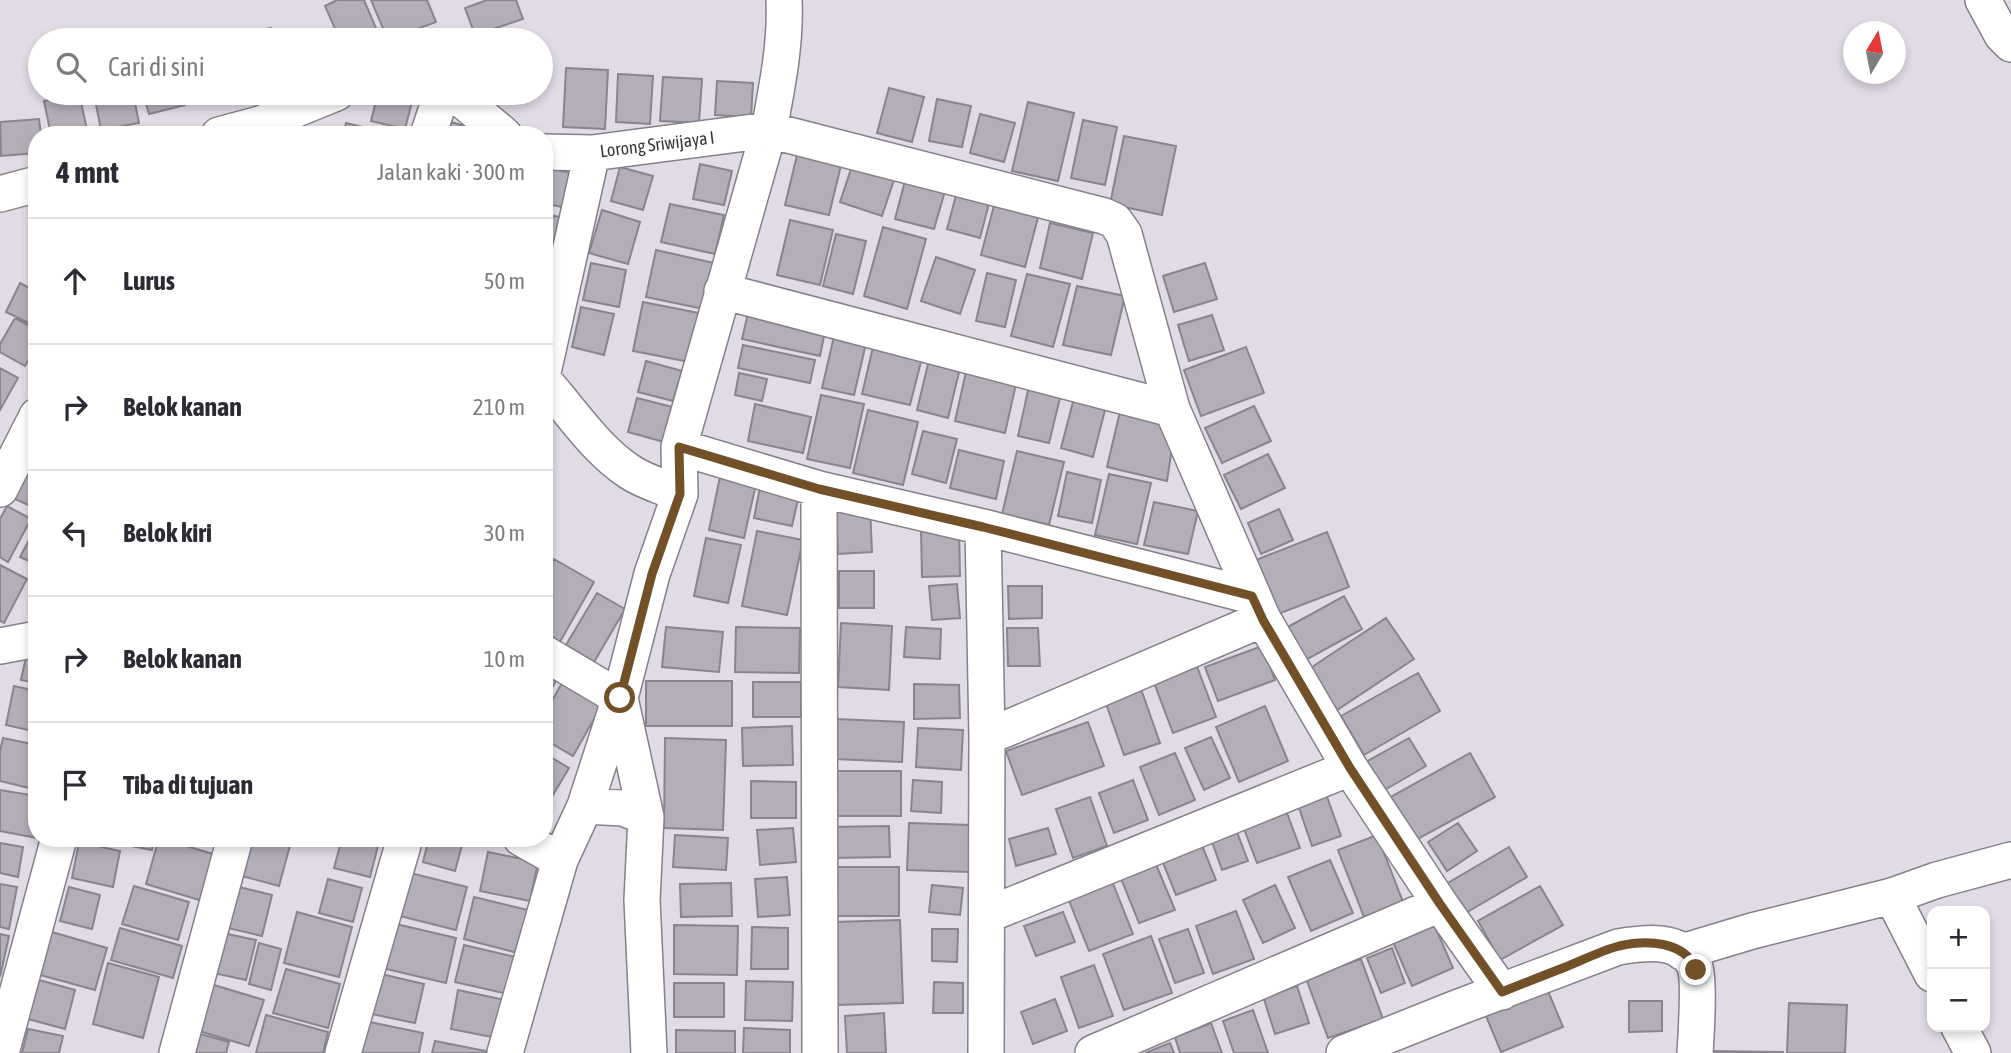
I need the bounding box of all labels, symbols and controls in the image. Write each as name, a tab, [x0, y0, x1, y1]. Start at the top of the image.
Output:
north arrow	[1843, 21, 1906, 84]
search box	[28, 28, 553, 105]
icon: search	[52, 48, 90, 86]
text: Cari di sini	[108, 52, 205, 82]
street label: Lorong Sriwijaya I	[599, 127, 715, 161]
text: 4 mnt	[56, 155, 119, 189]
text: Jalan kaki · 300 m	[377, 159, 525, 185]
icon: ahead	[56, 262, 94, 300]
text: Lurus	[123, 266, 175, 296]
text: 50 m	[484, 268, 525, 294]
icon: right	[56, 388, 94, 426]
text: Belok kanan	[123, 392, 242, 422]
text: 210 m	[473, 394, 525, 420]
icon: left	[56, 514, 94, 552]
text: Belok kiri	[123, 518, 212, 548]
text: 30 m	[484, 520, 525, 546]
icon: right	[56, 640, 94, 678]
text: Belok kanan	[123, 644, 242, 674]
text: 10 m	[484, 646, 525, 672]
route start	[604, 682, 635, 713]
icon: arrive	[56, 766, 94, 804]
text: Tiba di tujuan	[123, 770, 253, 800]
map controls	[1927, 906, 1990, 1032]
button: +	[1927, 906, 1990, 969]
route end	[1680, 954, 1711, 985]
button: −	[1927, 969, 1990, 1032]

